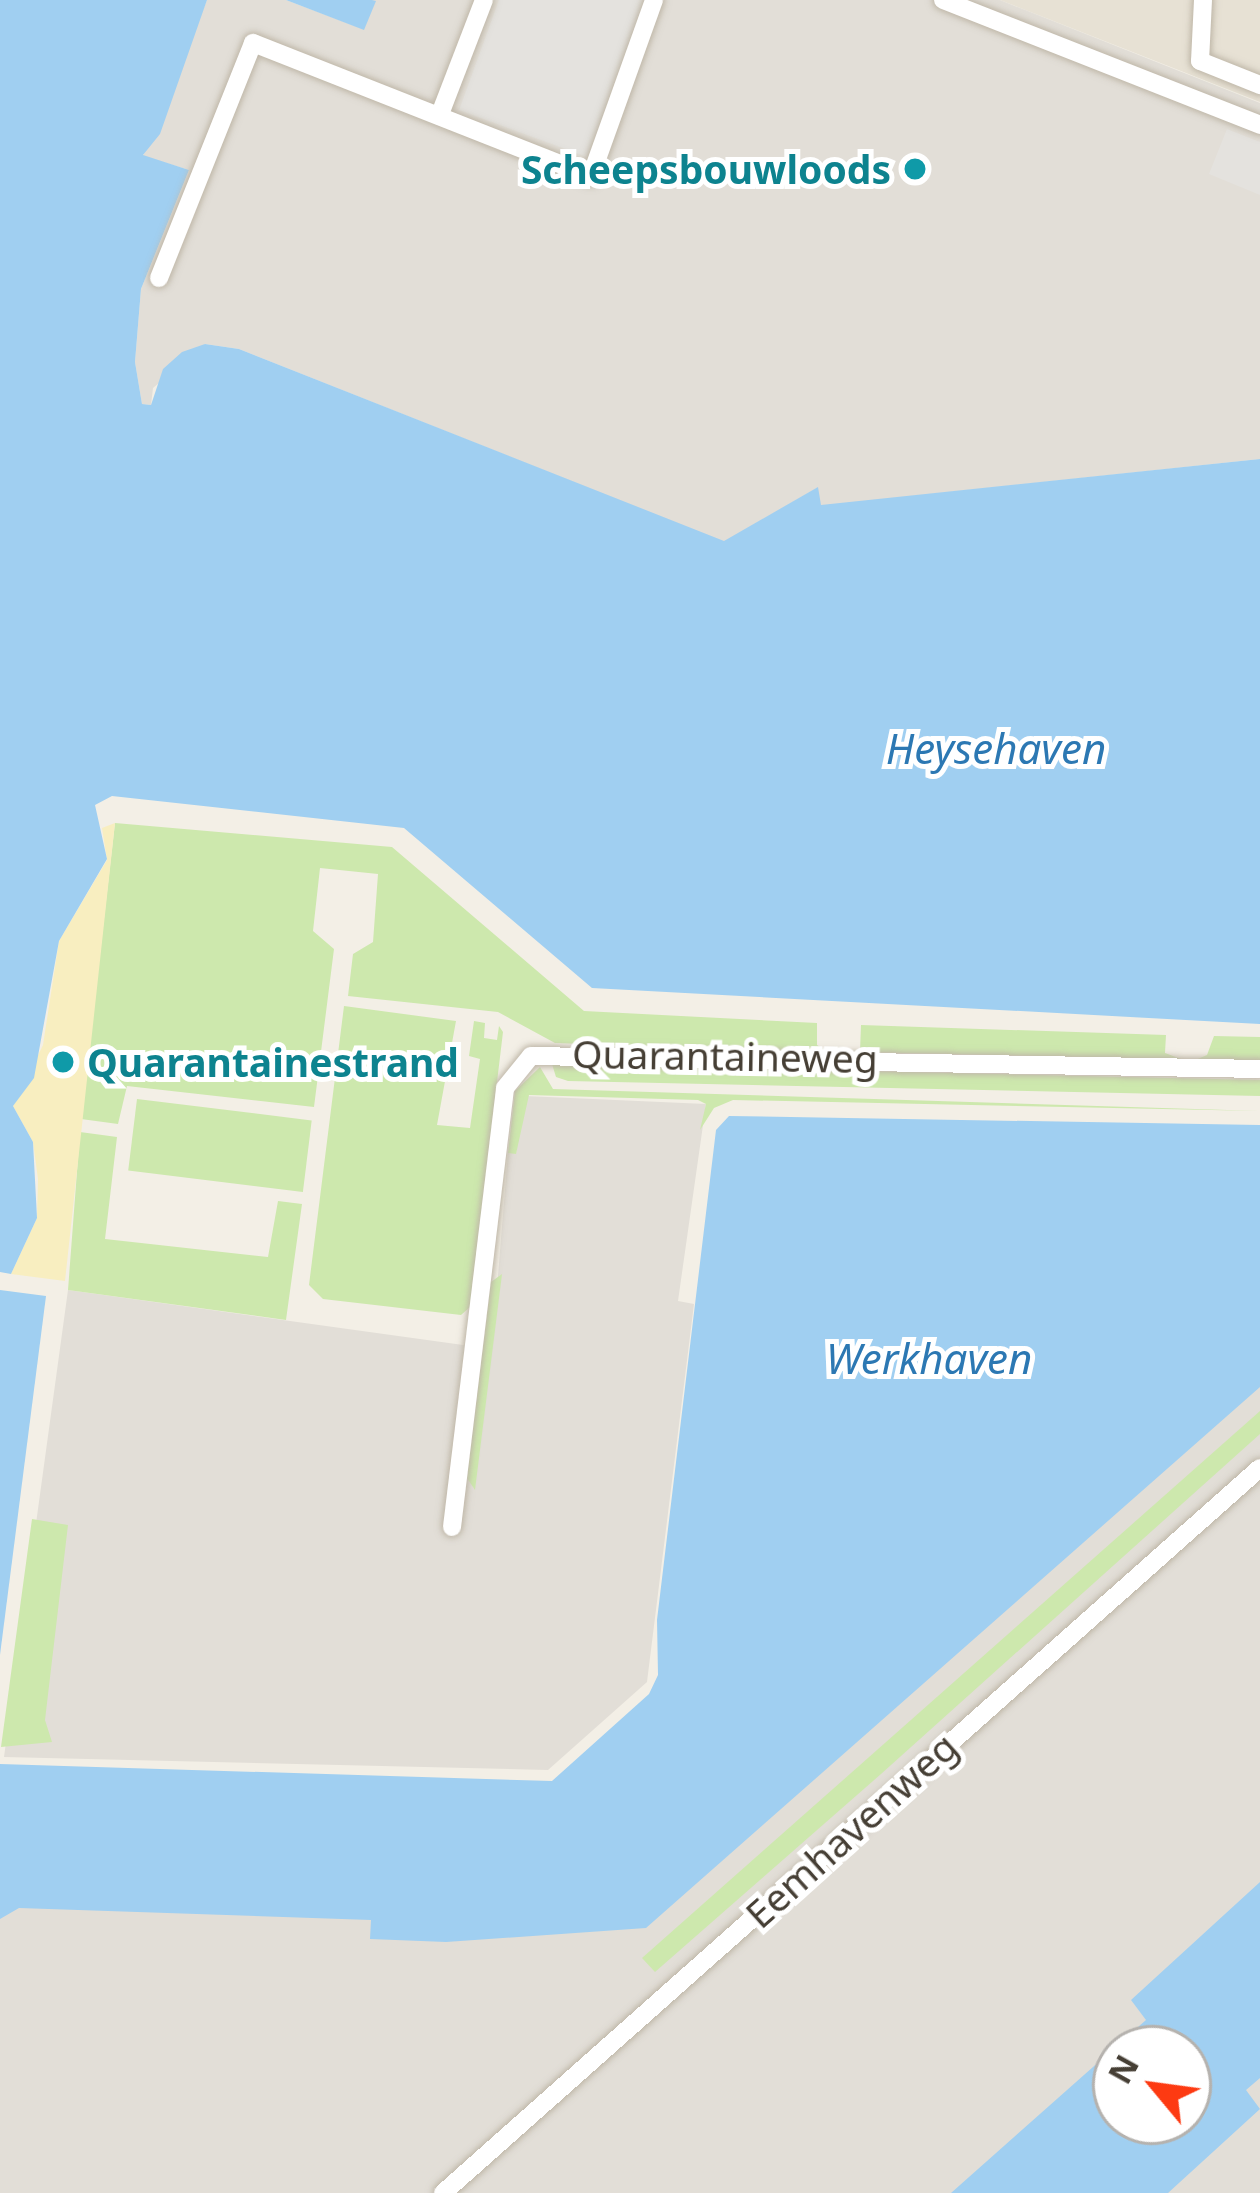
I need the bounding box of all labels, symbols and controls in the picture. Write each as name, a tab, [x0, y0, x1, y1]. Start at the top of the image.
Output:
place label: Scheepsbouwloods	[521, 146, 891, 192]
marker: Scheepsbouwloods	[902, 156, 928, 182]
water label: Heysehaven	[886, 723, 1106, 773]
street label: Quarantaineweg	[572, 1030, 878, 1082]
place label: Quarantainestrand	[87, 1039, 459, 1085]
marker: Quarantainestrand	[50, 1049, 76, 1075]
water label: Werkhaven	[826, 1333, 1032, 1383]
street label: Eemhavenweg	[736, 1723, 966, 1937]
north arrow	[1092, 2025, 1212, 2145]
text: N	[1097, 2046, 1149, 2091]

